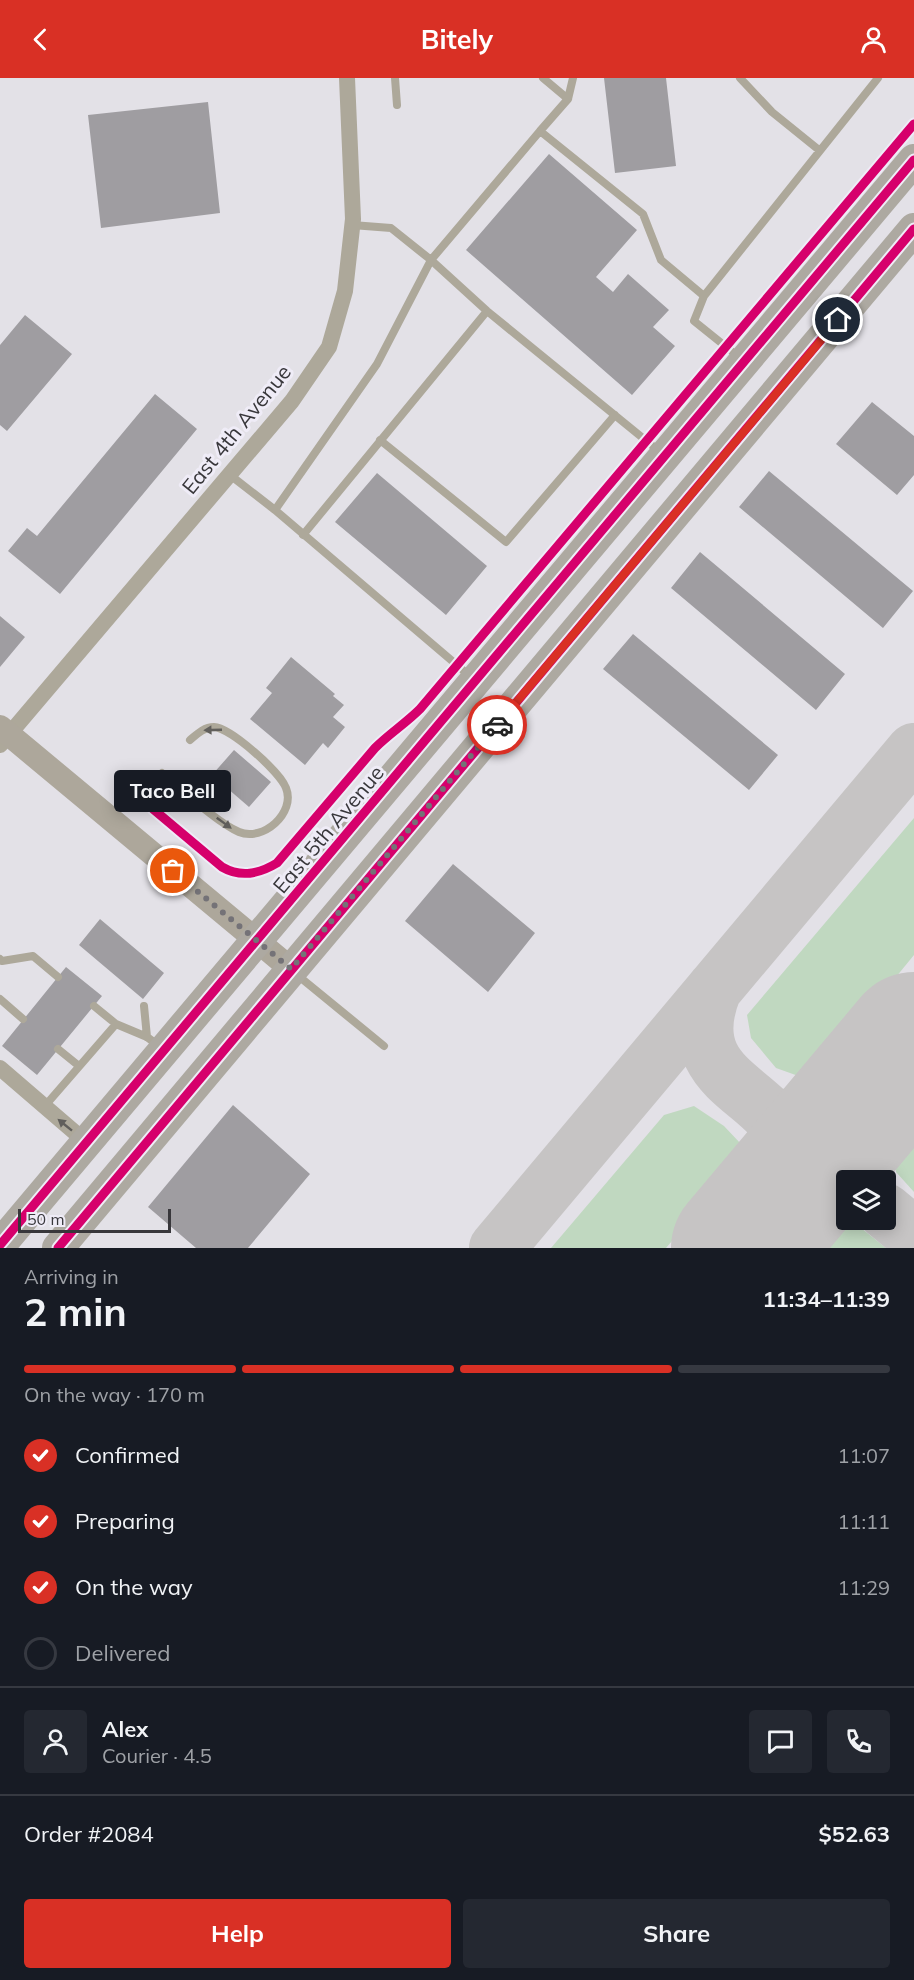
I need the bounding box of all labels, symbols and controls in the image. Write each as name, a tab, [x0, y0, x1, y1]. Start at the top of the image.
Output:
text: Bitely	[421, 22, 493, 56]
icon: back	[24, 23, 57, 56]
icon: person	[857, 23, 890, 56]
pin	[812, 294, 863, 345]
icon: home	[821, 303, 854, 336]
street label: East 4th Avenue	[176, 359, 296, 499]
courier	[467, 695, 527, 755]
icon: car	[481, 709, 514, 742]
one-way arrow	[203, 725, 222, 734]
street label: East 5th Avenue	[267, 760, 389, 898]
callout: Taco Bell	[114, 769, 231, 811]
text: Taco Bell	[130, 778, 215, 803]
one-way arrow	[217, 816, 232, 828]
pin	[147, 845, 198, 896]
icon: bag	[156, 854, 189, 887]
one-way arrow	[57, 1118, 73, 1131]
map controls	[836, 1170, 896, 1230]
button: layers	[836, 1170, 896, 1230]
scale bar	[18, 1206, 171, 1234]
text: 50 m	[27, 1209, 64, 1229]
text: Arriving in	[24, 1264, 119, 1289]
text: 11:34–11:39	[762, 1285, 890, 1313]
text: 2 min	[24, 1287, 127, 1336]
text: On the way · 170 m	[24, 1382, 205, 1407]
icon: check	[24, 1439, 57, 1472]
text: Confirmed	[75, 1441, 180, 1469]
text: 11:07	[837, 1443, 890, 1468]
icon: check	[24, 1505, 57, 1538]
text: Preparing	[75, 1507, 175, 1535]
text: 11:11	[837, 1509, 890, 1534]
icon: check	[24, 1571, 57, 1604]
text: On the way	[75, 1573, 193, 1601]
text: 11:29	[837, 1575, 890, 1600]
text: Delivered	[75, 1639, 170, 1667]
button: person	[24, 1710, 87, 1773]
button: chat	[749, 1710, 812, 1773]
button: phone	[827, 1710, 890, 1773]
text: Alex	[102, 1715, 148, 1743]
text: Courier · 4.5	[102, 1743, 212, 1768]
text: Order #2084	[24, 1820, 154, 1848]
text: $52.63	[819, 1820, 890, 1848]
button: Help	[24, 1899, 451, 1968]
button: Share	[463, 1899, 890, 1968]

